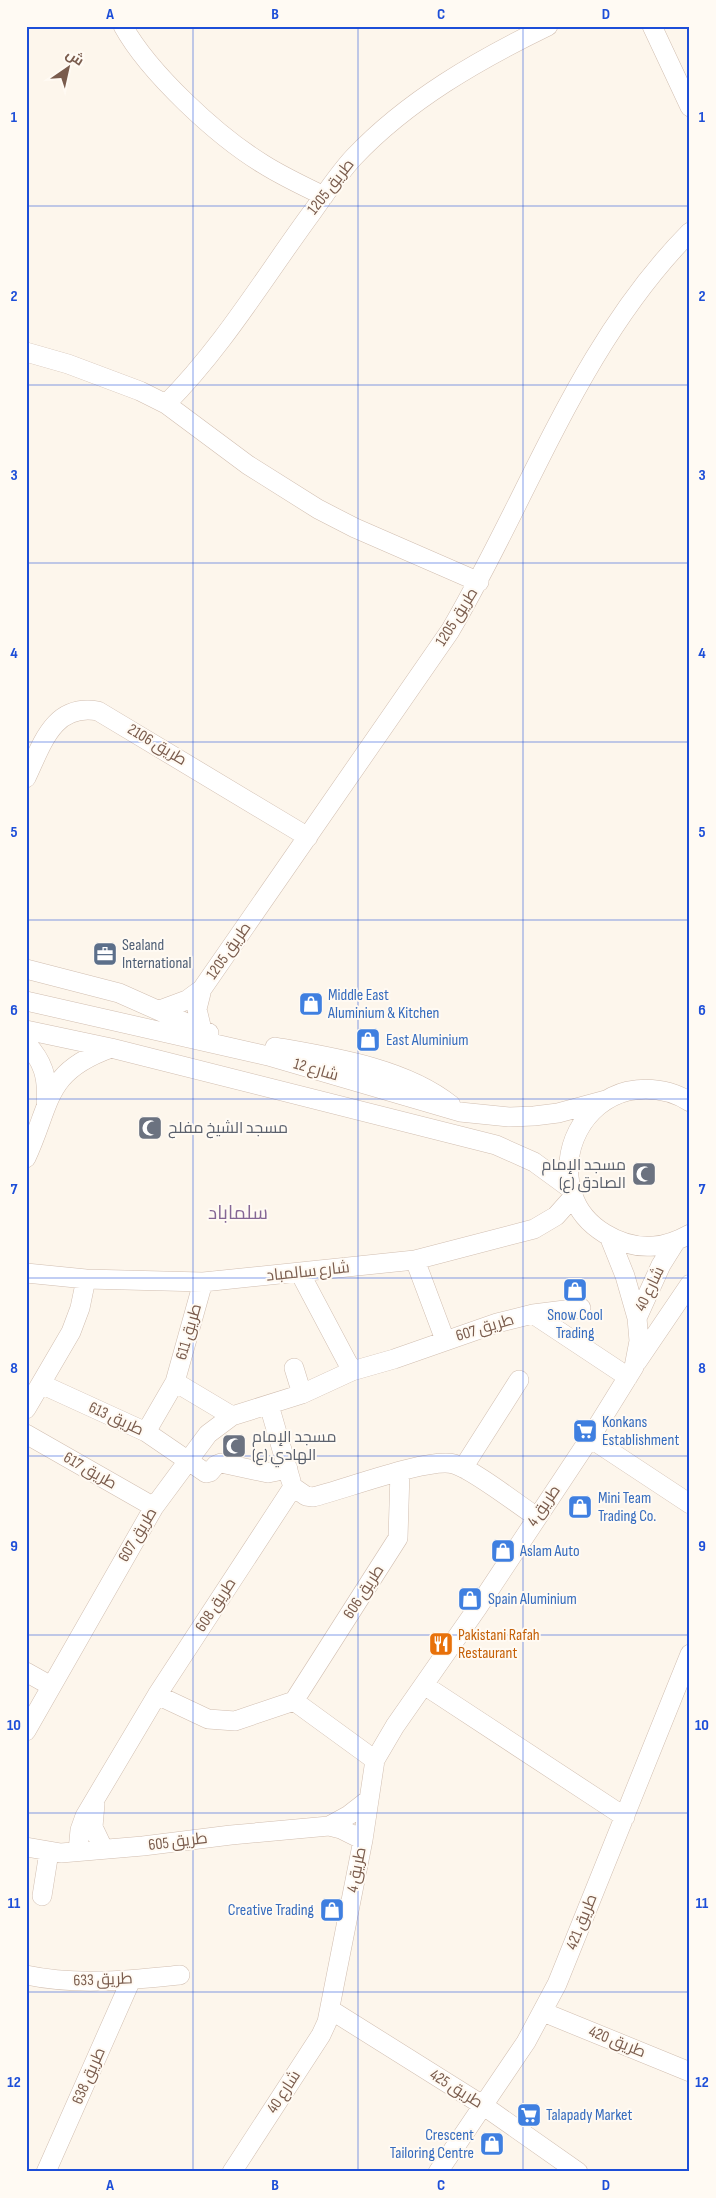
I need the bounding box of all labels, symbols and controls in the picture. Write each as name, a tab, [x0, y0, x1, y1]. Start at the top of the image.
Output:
text: A	[105, 5, 114, 24]
text: B	[271, 5, 279, 24]
text: C	[437, 5, 445, 24]
text: D	[602, 5, 610, 24]
north arrow	[42, 42, 92, 92]
text: ش	[63, 46, 87, 70]
text: 1	[11, 108, 18, 127]
text: 1	[699, 108, 706, 127]
street label: طريق 1205	[303, 156, 359, 218]
text: 2	[10, 287, 18, 306]
text: 2	[698, 287, 706, 306]
text: 3	[10, 466, 18, 485]
text: 3	[698, 466, 706, 485]
street label: طريق 1205	[432, 584, 482, 650]
text: 4	[10, 644, 18, 663]
text: 4	[698, 644, 706, 663]
street label: طريق 2106	[124, 720, 190, 770]
text: 5	[10, 823, 18, 842]
text: 5	[698, 823, 706, 842]
street label: طريق 1205	[203, 919, 255, 983]
place label: Sealand International	[122, 936, 191, 973]
office icon: Sealand International	[92, 941, 118, 967]
place label: Middle East Aluminium & Kitchen	[327, 986, 439, 1023]
shop icon: Middle East Aluminium & Kitchen	[298, 991, 324, 1017]
text: 6	[10, 1001, 18, 1020]
text: 6	[698, 1001, 706, 1020]
shop icon: East Aluminium	[355, 1027, 381, 1053]
place label: East Aluminium	[386, 1031, 468, 1050]
street label: شارع 12	[291, 1055, 341, 1086]
mosque icon: مسجد الشيخ مفلح	[137, 1115, 163, 1141]
place label: مسجد الشيخ مفلح	[168, 1119, 288, 1139]
place label: مسجد الإمام الصادق (ع)	[542, 1156, 626, 1194]
mosque icon: مسجد الإمام الصادق (ع)	[631, 1161, 657, 1187]
text: 7	[11, 1180, 18, 1199]
text: 7	[699, 1180, 706, 1199]
district label: سلماباد	[208, 1202, 268, 1225]
street label: شارع سالمباد	[265, 1258, 351, 1287]
street label: شارع 40	[631, 1264, 670, 1315]
shop icon: Snow Cool Trading	[562, 1277, 588, 1303]
street label: طريق 611	[172, 1302, 206, 1362]
place label: Snow Cool Trading	[547, 1306, 603, 1343]
street label: طريق 607	[454, 1310, 516, 1346]
text: 8	[10, 1359, 18, 1378]
text: 8	[698, 1359, 706, 1378]
street label: طريق 613	[86, 1398, 146, 1440]
place label: Konkans Establishment	[602, 1413, 679, 1450]
supermarket icon: Konkans Establishment	[572, 1418, 598, 1444]
place label: مسجد الإمام الهادي (ع)	[252, 1428, 336, 1468]
mosque icon: مسجد الإمام الهادي (ع)	[221, 1433, 247, 1459]
street label: طريق 617	[60, 1448, 120, 1494]
street label: طريق 4	[523, 1482, 565, 1530]
place label: Mini Team Trading Co.	[598, 1489, 656, 1526]
shop icon: Mini Team Trading Co.	[567, 1494, 593, 1520]
street label: طريق 607	[115, 1505, 161, 1565]
text: 9	[10, 1537, 18, 1556]
text: 9	[698, 1537, 706, 1556]
shop icon: Aslam Auto	[490, 1538, 516, 1564]
place label: Aslam Auto	[519, 1542, 580, 1561]
street label: طريق 606	[340, 1562, 388, 1622]
street label: طريق 608	[192, 1575, 240, 1635]
shop icon: Spain Aluminium	[457, 1586, 483, 1612]
place label: Spain Aluminium	[488, 1590, 577, 1609]
place label: Pakistani Rafah Restaurant	[458, 1626, 540, 1663]
restaurant icon: Pakistani Rafah Restaurant	[428, 1631, 454, 1657]
text: 10	[7, 1716, 21, 1735]
text: 10	[695, 1716, 709, 1735]
street label: طريق 605	[147, 1829, 209, 1855]
street label: طريق 4	[343, 1846, 371, 1894]
street label: طريق 421	[562, 1891, 602, 1953]
text: 11	[8, 1894, 21, 1913]
text: 11	[696, 1894, 709, 1913]
shop icon: Creative Trading	[319, 1897, 345, 1923]
place label: Creative Trading	[228, 1901, 314, 1920]
street label: طريق 633	[73, 1969, 133, 1991]
street label: طريق 420	[586, 2022, 648, 2062]
street label: طريق 638	[68, 2045, 110, 2107]
street label: طريق 425	[426, 2065, 486, 2113]
street label: شارع 40	[263, 2067, 306, 2118]
text: 12	[7, 2073, 21, 2092]
text: 12	[695, 2073, 709, 2092]
supermarket icon: Talapady Market	[516, 2102, 542, 2128]
place label: Talapady Market	[546, 2106, 632, 2125]
place label: Crescent Tailoring Centre	[390, 2126, 474, 2163]
shop icon: Crescent Tailoring Centre	[479, 2131, 505, 2157]
text: A	[105, 2176, 114, 2195]
text: B	[271, 2176, 279, 2195]
text: C	[437, 2176, 445, 2195]
text: D	[602, 2176, 610, 2195]

